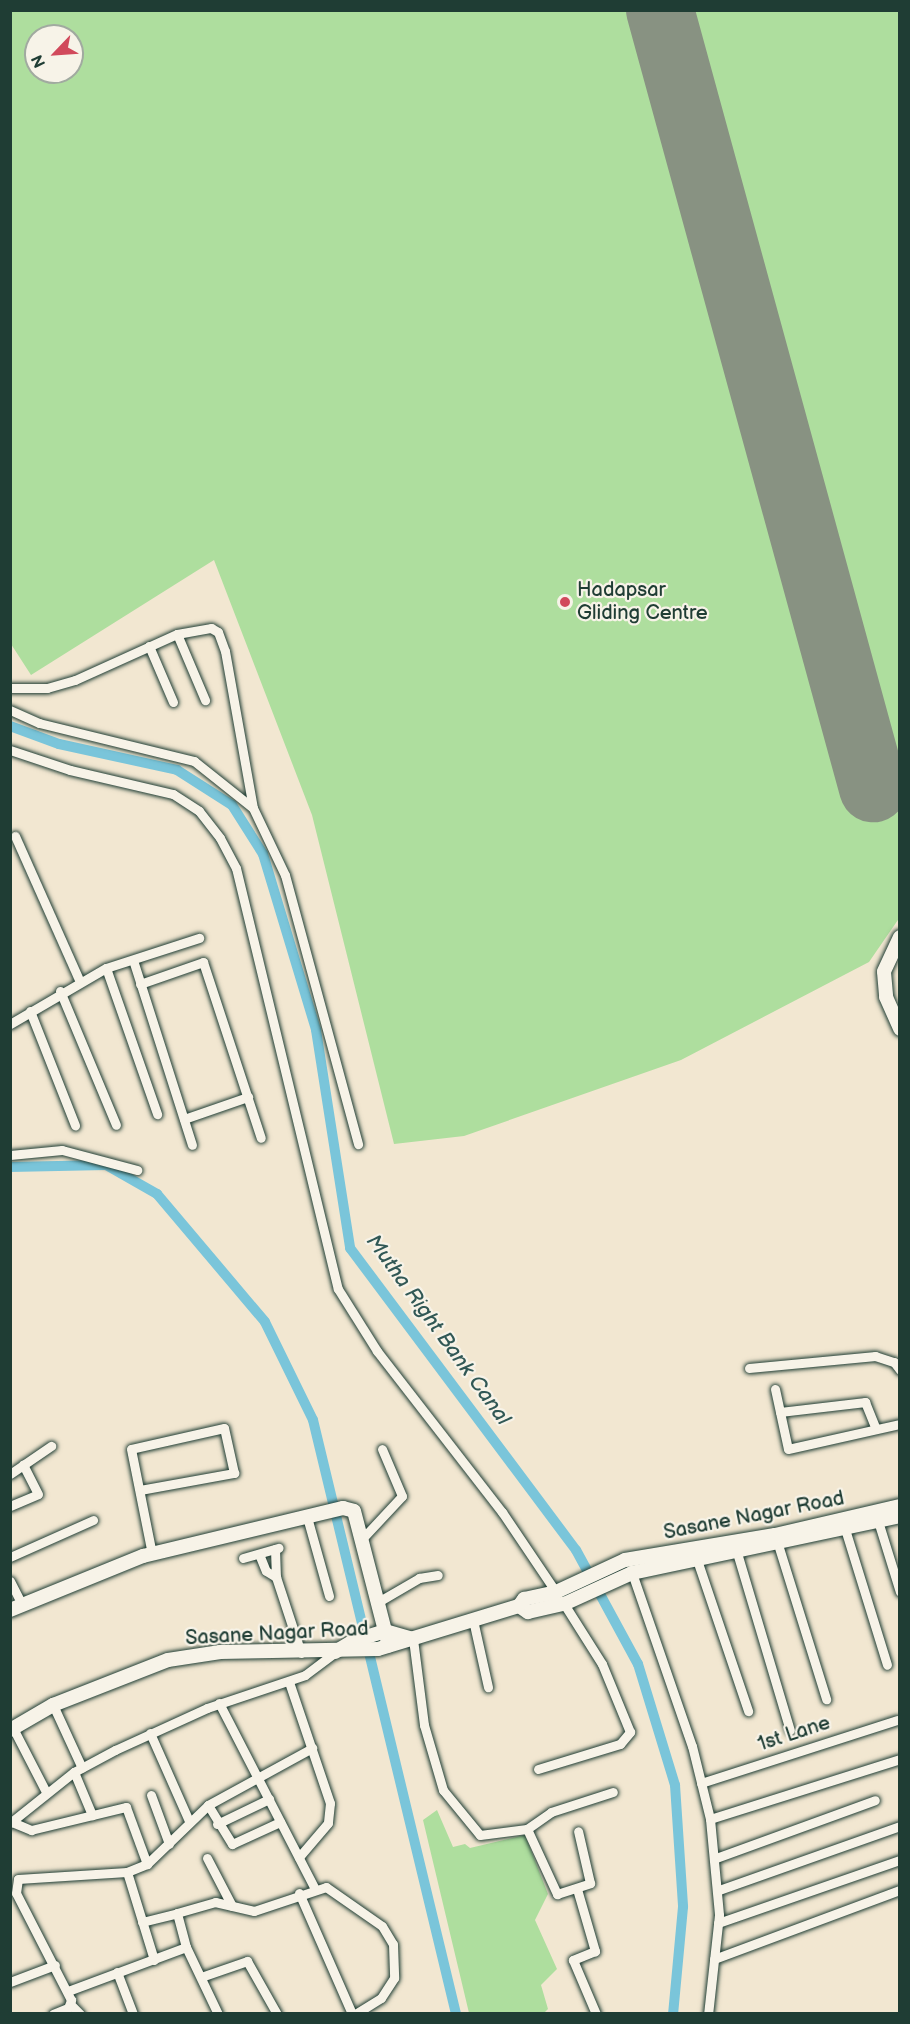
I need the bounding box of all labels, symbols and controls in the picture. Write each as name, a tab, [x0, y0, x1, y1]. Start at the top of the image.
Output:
north arrow	[24, 24, 84, 84]
text: N	[28, 52, 50, 70]
place label: Hadapsar Gliding Centre	[577, 578, 708, 625]
marker: Hadapsar Gliding Centre	[558, 595, 572, 609]
water label: Mutha Right Bank Canal	[360, 1230, 516, 1430]
street label: Sasane Nagar Road	[662, 1487, 846, 1545]
street label: Sasane Nagar Road	[185, 1617, 369, 1651]
street label: 1st Lane	[755, 1711, 833, 1757]

